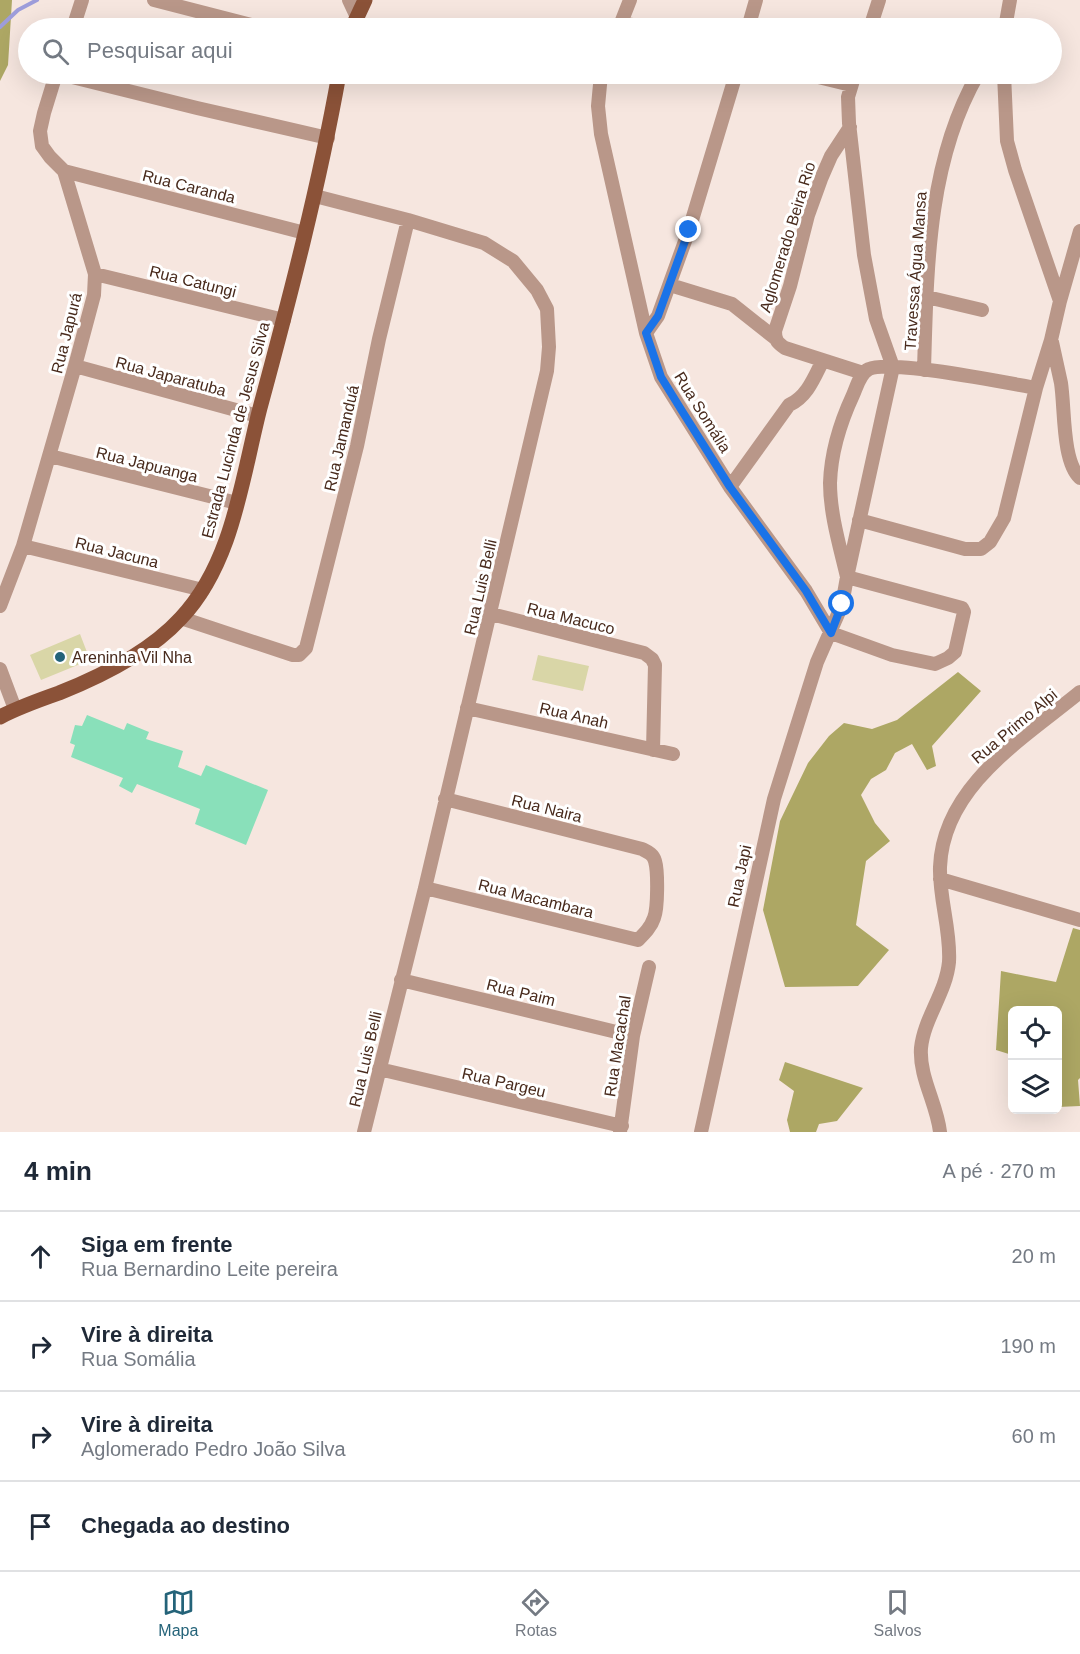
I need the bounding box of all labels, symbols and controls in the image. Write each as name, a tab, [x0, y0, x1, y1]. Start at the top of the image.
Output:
search box	[18, 18, 1062, 84]
icon: search	[39, 35, 72, 68]
text: Pesquisar aqui	[87, 38, 233, 63]
street label: Aglomerado Beira Rio	[756, 160, 819, 314]
street label: Rua Caranda	[141, 167, 237, 206]
street label: Travessa Água Mansa	[900, 191, 930, 351]
route end	[675, 216, 701, 242]
street label: Rua Catungi	[148, 262, 238, 300]
street label: Rua Japurá	[48, 291, 85, 375]
street label: Estrada Lucinda de Jesus Silva	[198, 320, 273, 540]
street label: Rua Japaratuba	[114, 354, 228, 399]
street label: Rua Somália	[671, 369, 734, 456]
street label: Rua Jamanduá	[321, 383, 362, 493]
street label: Rua Japuanga	[94, 444, 200, 485]
street label: Rua Jacuna	[73, 534, 160, 571]
street label: Rua Luis Belli	[461, 538, 500, 637]
route start	[828, 590, 854, 616]
street label: Rua Macuco	[525, 599, 617, 638]
place label: Areninha Vil Nha	[72, 649, 192, 666]
marker: Areninha Vil Nha	[53, 650, 67, 664]
street label: Rua Primo Alpi	[968, 686, 1060, 767]
street label: Rua Anah	[538, 699, 610, 732]
street label: Rua Naira	[510, 792, 584, 825]
street label: Rua Japi	[725, 843, 754, 909]
street label: Rua Macambara	[476, 876, 595, 921]
street label: Rua Paim	[485, 976, 557, 1009]
street label: Rua Macachal	[601, 994, 634, 1098]
map controls	[1008, 1006, 1062, 1114]
button: locate	[1008, 1006, 1062, 1060]
street label: Rua Luis Belli	[346, 1010, 385, 1109]
button: layers	[1008, 1060, 1062, 1114]
street label: Rua Pargeu	[460, 1065, 547, 1100]
text: 4 min	[24, 1156, 92, 1186]
text: A pé · 270 m	[943, 1160, 1056, 1182]
text: Siga em frente	[81, 1232, 233, 1257]
icon: ahead	[24, 1240, 57, 1273]
text: 20 m	[1012, 1245, 1056, 1267]
text: Rua Bernardino Leite pereira	[81, 1258, 338, 1280]
text: Vire à direita	[81, 1322, 213, 1347]
icon: right	[24, 1330, 57, 1363]
text: 190 m	[1000, 1335, 1056, 1357]
text: Rua Somália	[81, 1348, 196, 1370]
text: Vire à direita	[81, 1412, 213, 1437]
icon: right	[24, 1420, 57, 1453]
text: 60 m	[1012, 1425, 1056, 1447]
text: Aglomerado Pedro João Silva	[81, 1438, 346, 1460]
icon: arrive	[24, 1510, 57, 1543]
text: Chegada ao destino	[81, 1513, 290, 1538]
tab: Mapa	[158, 1586, 198, 1640]
tab: Rotas	[515, 1586, 557, 1640]
tab: Salvos	[874, 1586, 922, 1640]

